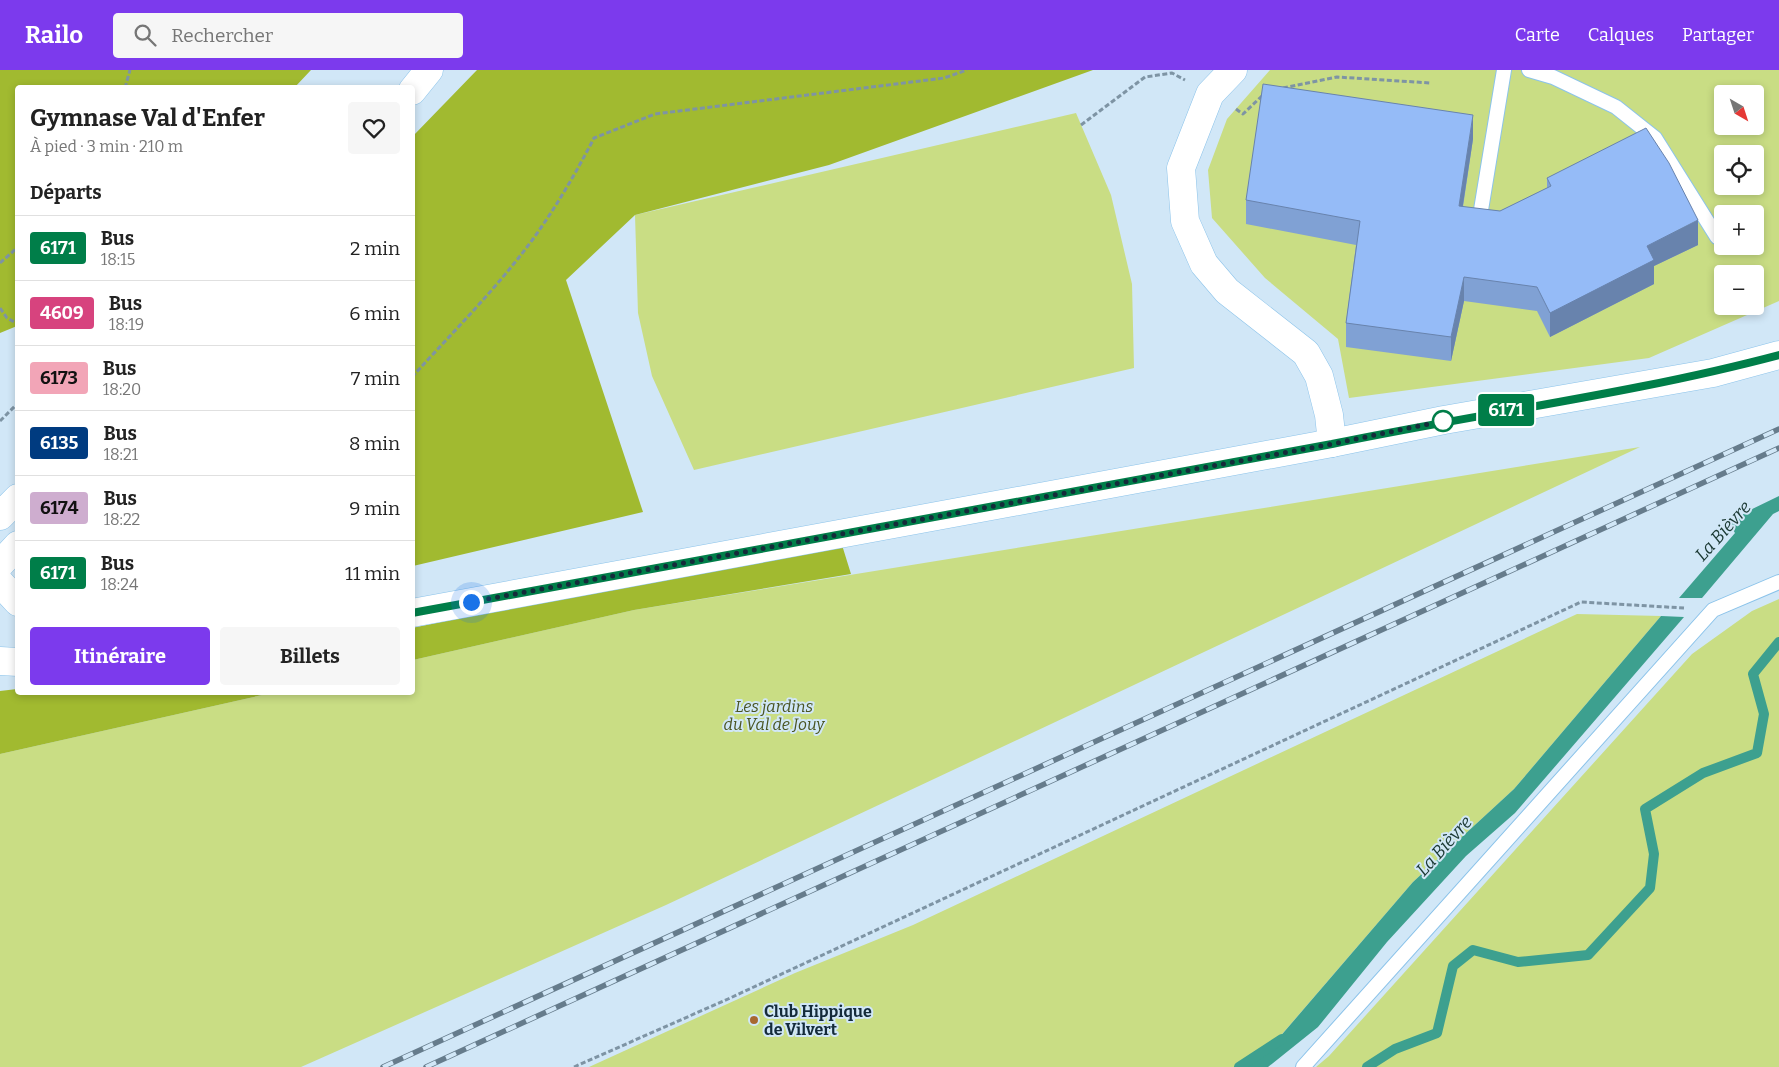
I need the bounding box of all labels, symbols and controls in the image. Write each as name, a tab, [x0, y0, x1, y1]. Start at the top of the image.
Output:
search box	[113, 13, 463, 58]
text: Railo	[25, 21, 83, 49]
icon: search	[131, 21, 159, 49]
text: Rechercher	[171, 24, 273, 47]
text: Carte	[1515, 24, 1560, 46]
text: Calques	[1588, 24, 1654, 46]
text: Partager	[1682, 24, 1754, 46]
north arrow	[1714, 85, 1764, 135]
map controls	[1714, 85, 1764, 315]
button: heart	[348, 102, 400, 154]
text: Gymnase Val d'Enfer	[30, 104, 265, 132]
text: À pied · 3 min · 210 m	[30, 137, 183, 156]
button: locate	[1714, 145, 1764, 195]
text: Départs	[30, 181, 102, 204]
button: +	[1714, 205, 1764, 255]
text: Bus	[101, 227, 134, 250]
text: 6171	[40, 237, 76, 259]
text: 2 min	[350, 237, 400, 260]
text: 18:15	[101, 250, 135, 269]
button: −	[1714, 265, 1764, 315]
text: Bus	[109, 292, 142, 315]
text: 4609	[40, 302, 84, 324]
text: 6 min	[349, 302, 400, 325]
text: 18:19	[109, 315, 144, 334]
text: Bus	[103, 357, 136, 380]
text: 6173	[40, 367, 78, 389]
text: 7 min	[351, 367, 400, 390]
text: 18:20	[103, 380, 141, 399]
line badge: 6171	[1471, 394, 1541, 426]
text: 6171	[1488, 399, 1524, 421]
unlabelled marker	[1432, 410, 1454, 432]
text: Bus	[103, 422, 137, 445]
text: 6135	[40, 432, 78, 454]
text: 8 min	[349, 432, 400, 455]
text: 18:21	[103, 445, 138, 464]
text: Bus	[103, 487, 137, 510]
water label: La Bièvre	[1690, 496, 1756, 566]
text: 6174	[40, 497, 78, 519]
text: 9 min	[349, 497, 400, 520]
text: 18:22	[103, 510, 140, 529]
text: Bus	[101, 552, 134, 575]
text: 6171	[40, 562, 76, 584]
text: 11 min	[345, 562, 400, 585]
text: 18:24	[101, 575, 138, 594]
your location	[459, 590, 484, 615]
button: Itinéraire	[30, 627, 210, 685]
button: Billets	[220, 627, 400, 685]
park label: Les jardins du Val de Jouy	[724, 697, 825, 734]
water label: La Bièvre	[1411, 811, 1477, 881]
place label: Club Hippique de Vilvert	[764, 1002, 872, 1039]
marker: Club Hippique de Vilvert	[748, 1014, 760, 1026]

